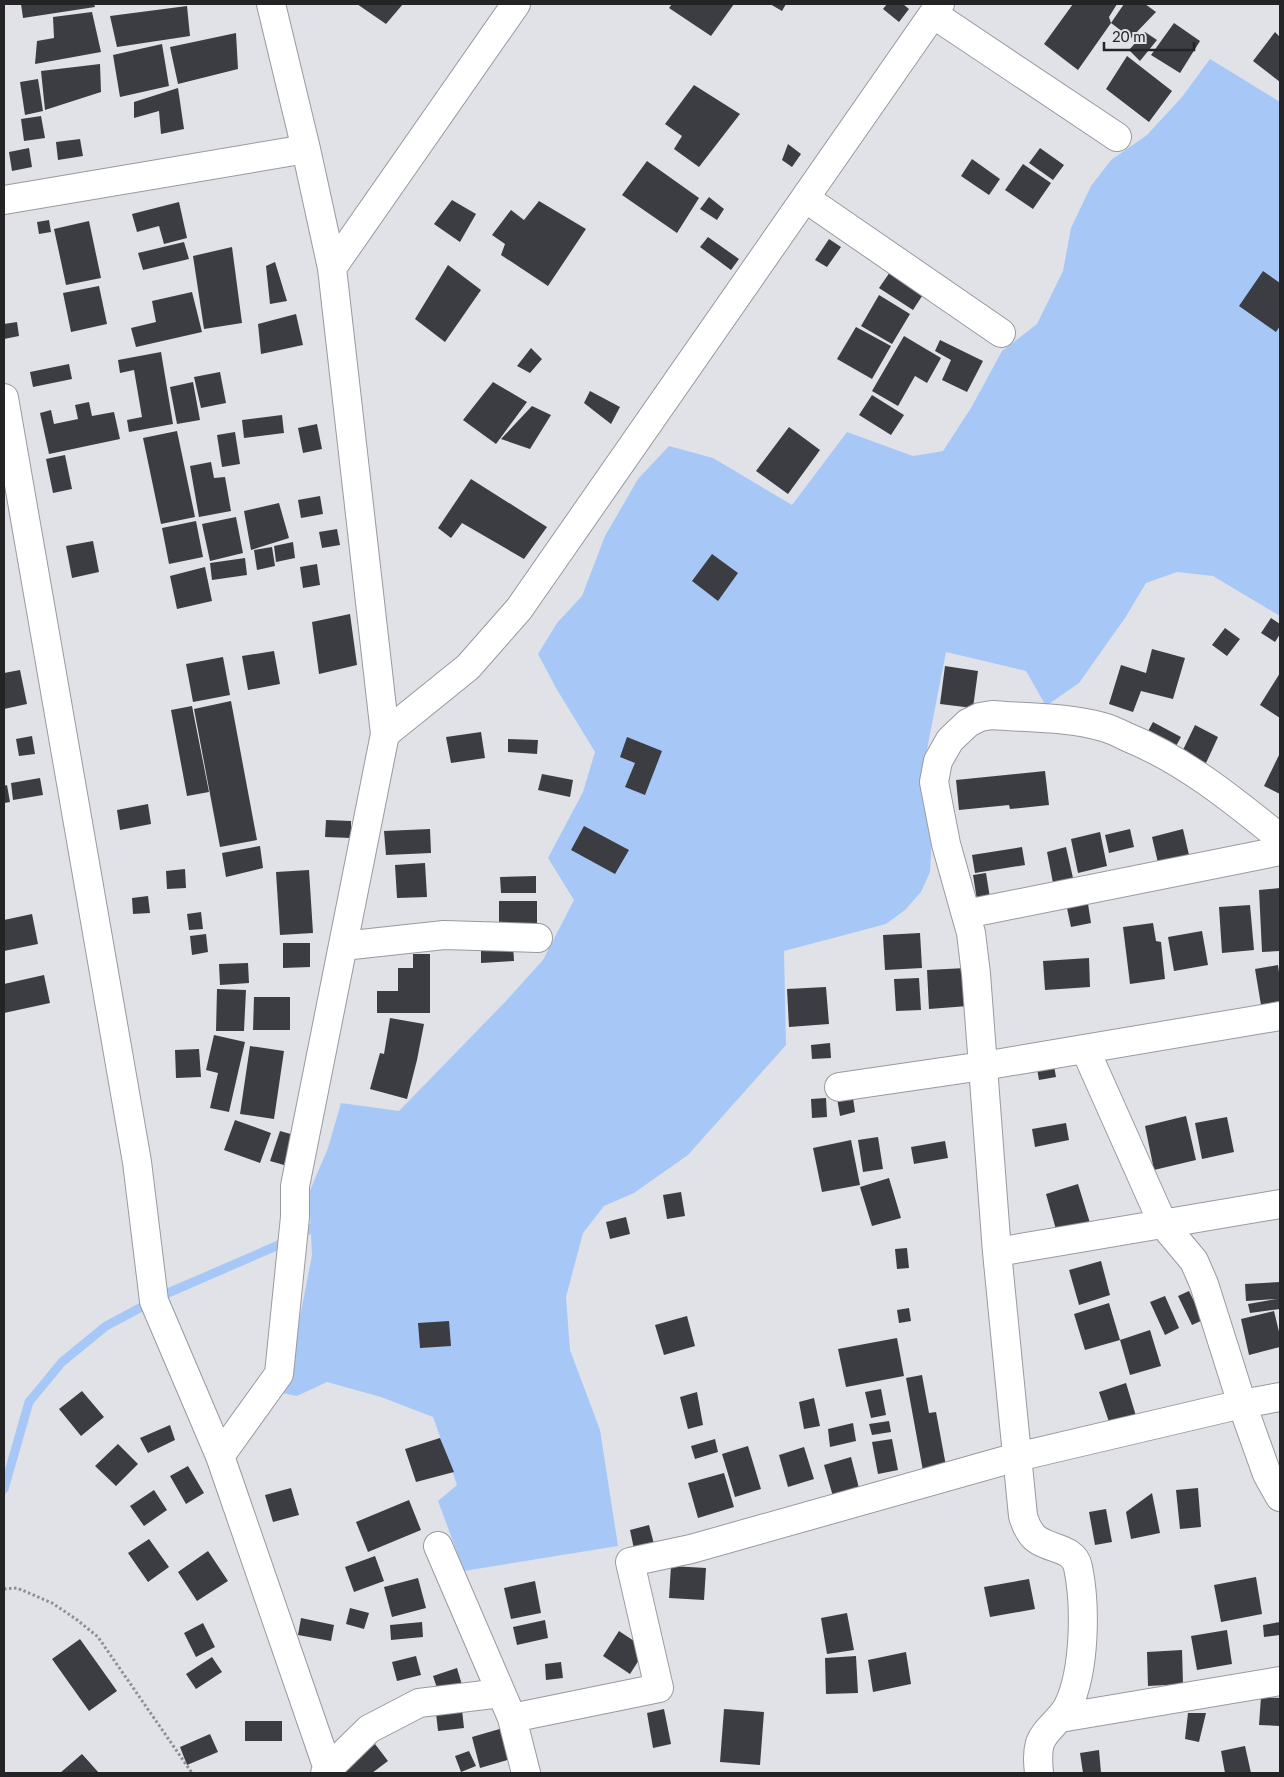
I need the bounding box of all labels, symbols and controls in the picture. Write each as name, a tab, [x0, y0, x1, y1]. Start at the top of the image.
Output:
scale bar	[1104, 20, 1194, 52]
text: 20 m	[1112, 27, 1146, 45]

